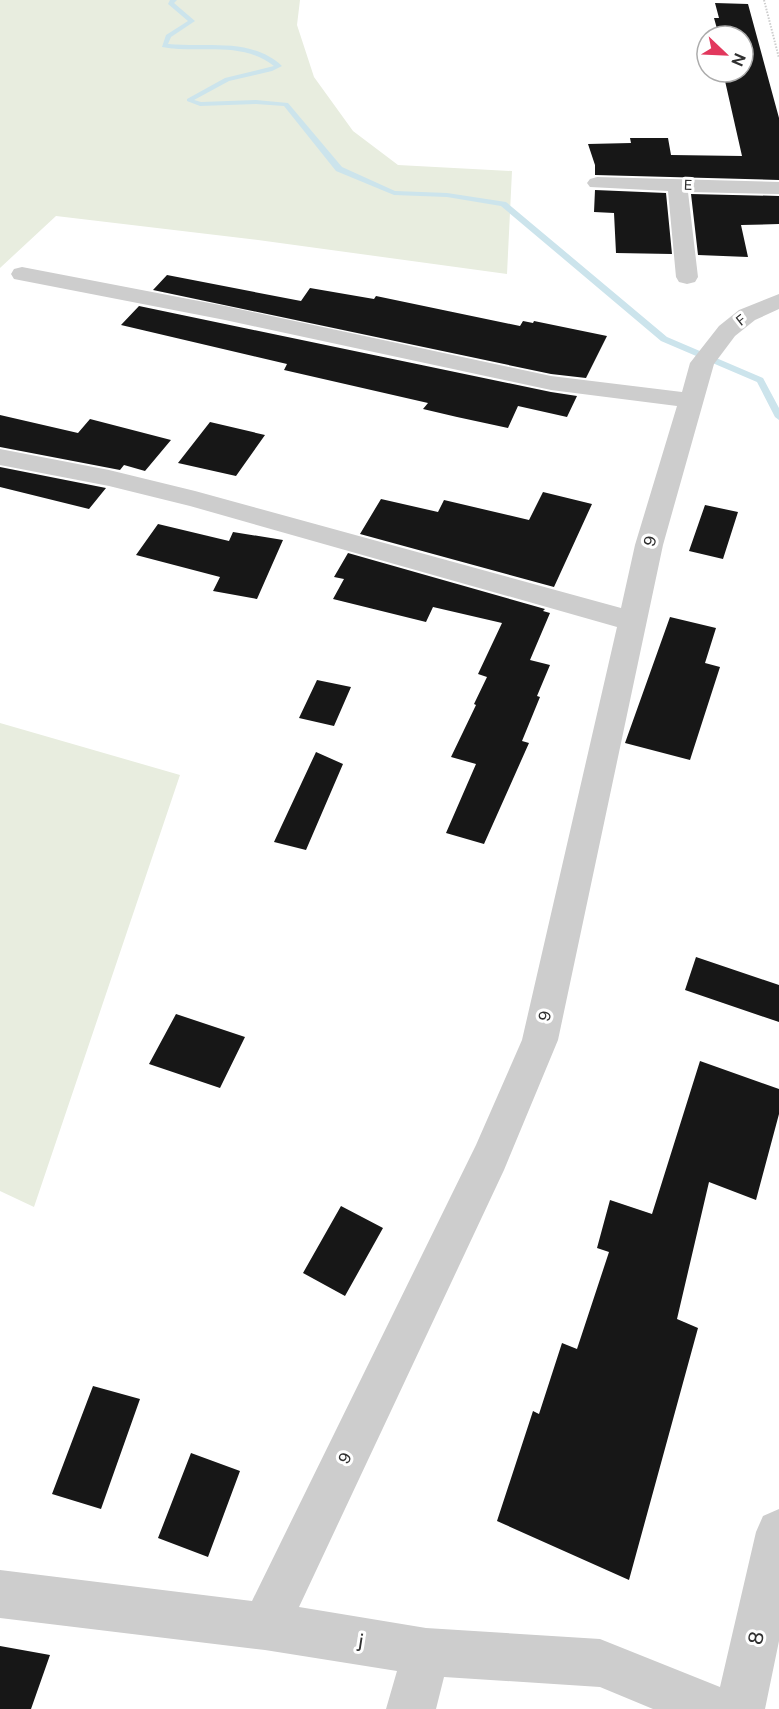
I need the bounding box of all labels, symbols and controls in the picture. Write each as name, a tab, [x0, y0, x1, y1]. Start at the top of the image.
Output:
north arrow	[695, 24, 755, 84]
text: N	[727, 50, 750, 69]
street label: E	[683, 177, 693, 193]
street label: F	[733, 311, 749, 329]
street label: 9	[640, 534, 660, 548]
street label: 9	[535, 1009, 555, 1023]
street label: 9	[334, 1449, 356, 1467]
street label: j	[356, 1629, 365, 1653]
street label: 8	[743, 1629, 769, 1647]

